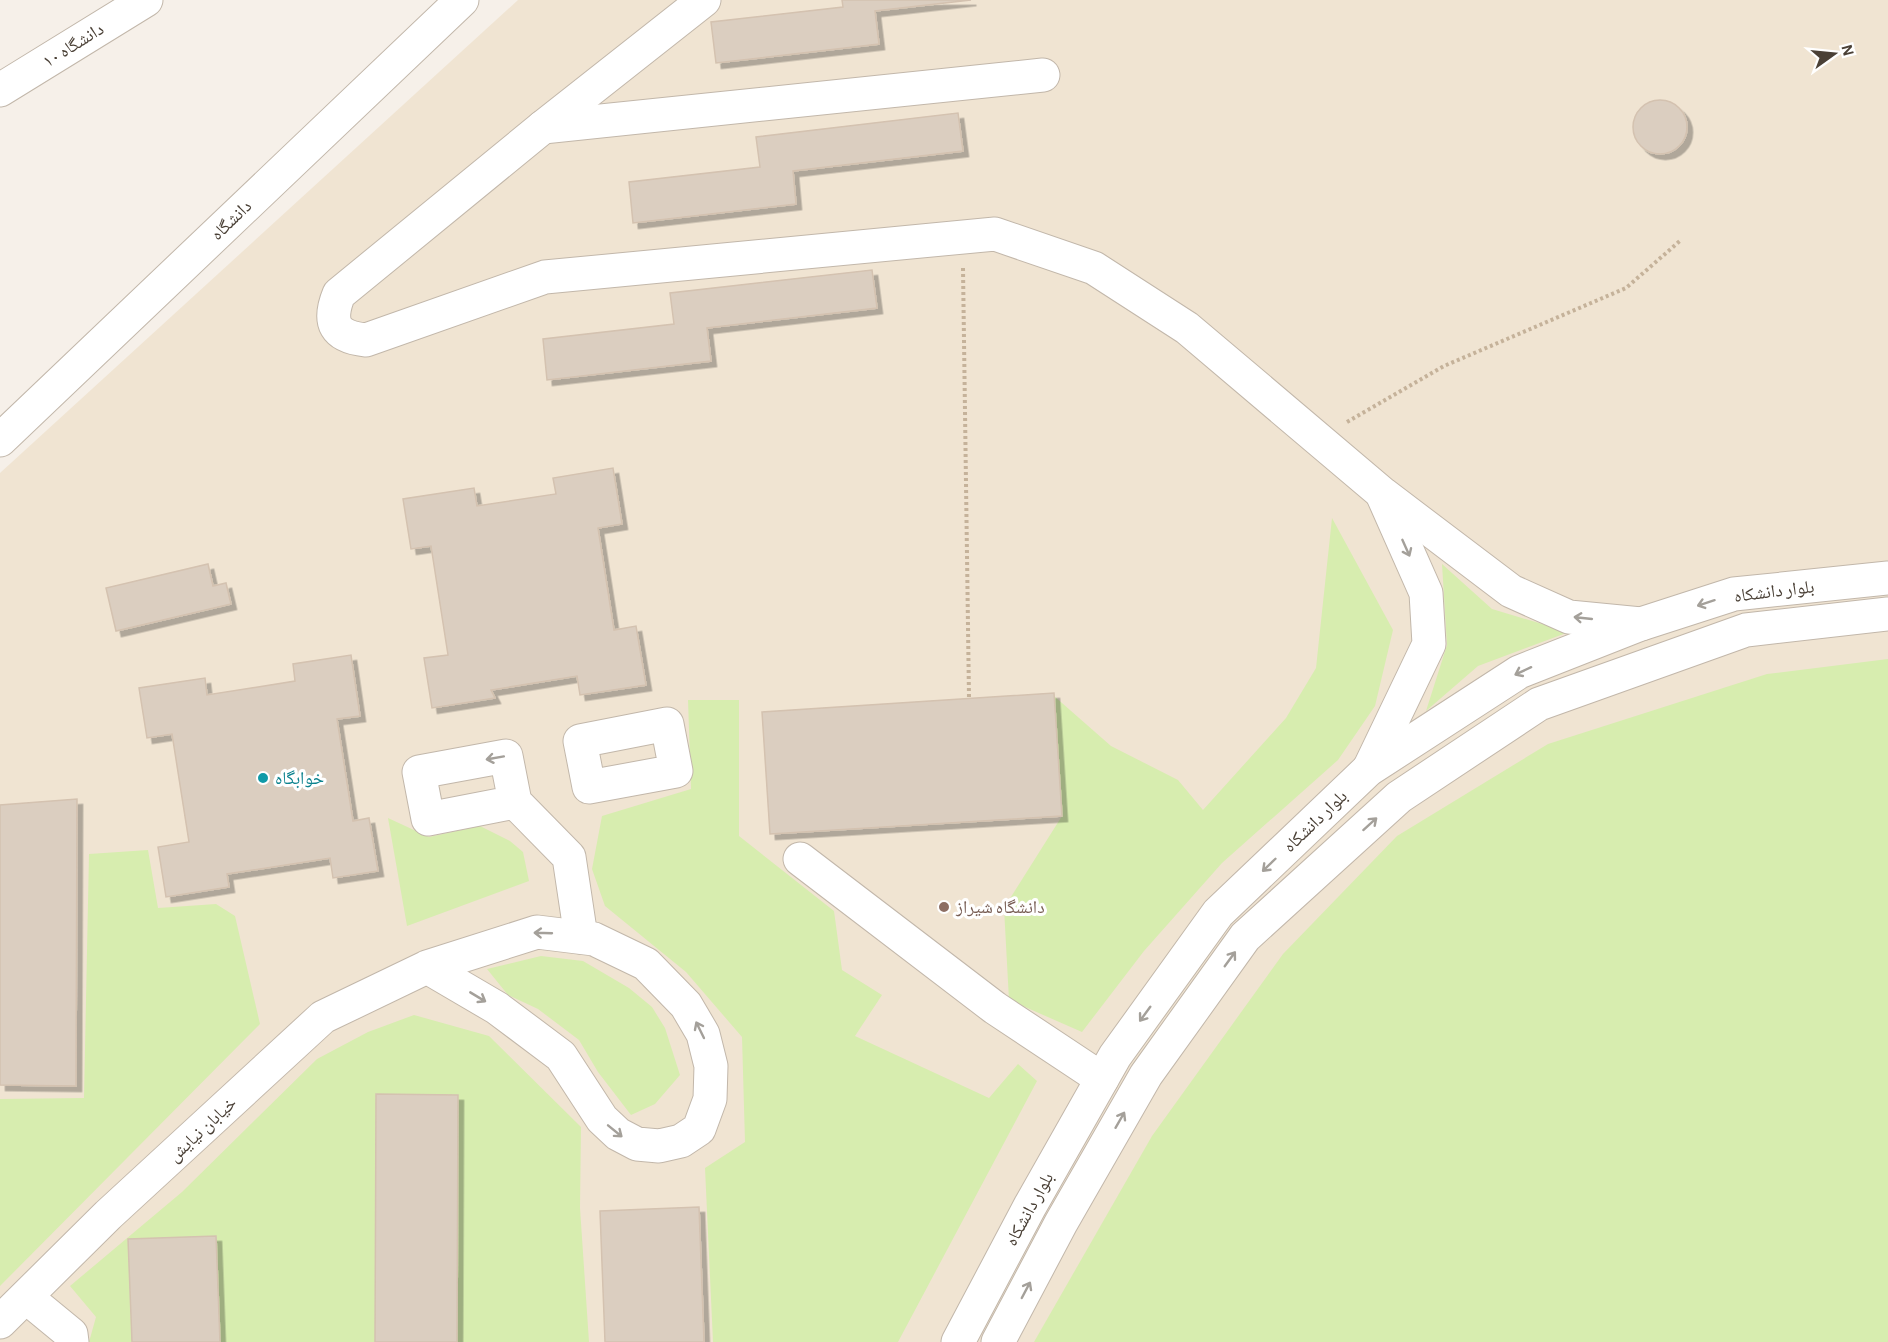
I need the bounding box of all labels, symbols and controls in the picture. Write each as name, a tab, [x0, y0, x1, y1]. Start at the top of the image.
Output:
street label: ۱۰ دانشگاه	[40, 20, 107, 71]
north arrow	[1804, 24, 1864, 84]
text: N	[1838, 43, 1857, 58]
street label: دانشگاه	[208, 197, 255, 244]
one-way arrow	[1401, 538, 1413, 556]
street label: بلوار دانشکاه	[1733, 578, 1815, 606]
one-way arrow	[1697, 598, 1716, 609]
one-way arrow	[1574, 612, 1594, 623]
one-way arrow	[1515, 666, 1533, 677]
one-way arrow	[485, 753, 505, 764]
place label: خوابگاه	[275, 770, 324, 789]
marker: خوابگاه	[256, 771, 270, 785]
street label: بلوار دانشکاه	[1280, 787, 1351, 857]
one-way arrow	[1362, 817, 1377, 831]
one-way arrow	[1262, 857, 1277, 871]
place label: دانشگاه شیراز	[955, 899, 1045, 917]
marker: دانشگاه شیراز	[937, 900, 951, 914]
one-way arrow	[534, 928, 553, 939]
one-way arrow	[1224, 951, 1236, 967]
one-way arrow	[469, 991, 486, 1003]
one-way arrow	[1139, 1006, 1151, 1022]
one-way arrow	[693, 1021, 705, 1039]
street label: خیابان نیایش	[165, 1094, 241, 1166]
one-way arrow	[1115, 1112, 1127, 1129]
one-way arrow	[607, 1124, 623, 1137]
street label: بلوار دانشکاه	[1002, 1170, 1058, 1249]
one-way arrow	[1021, 1282, 1032, 1300]

